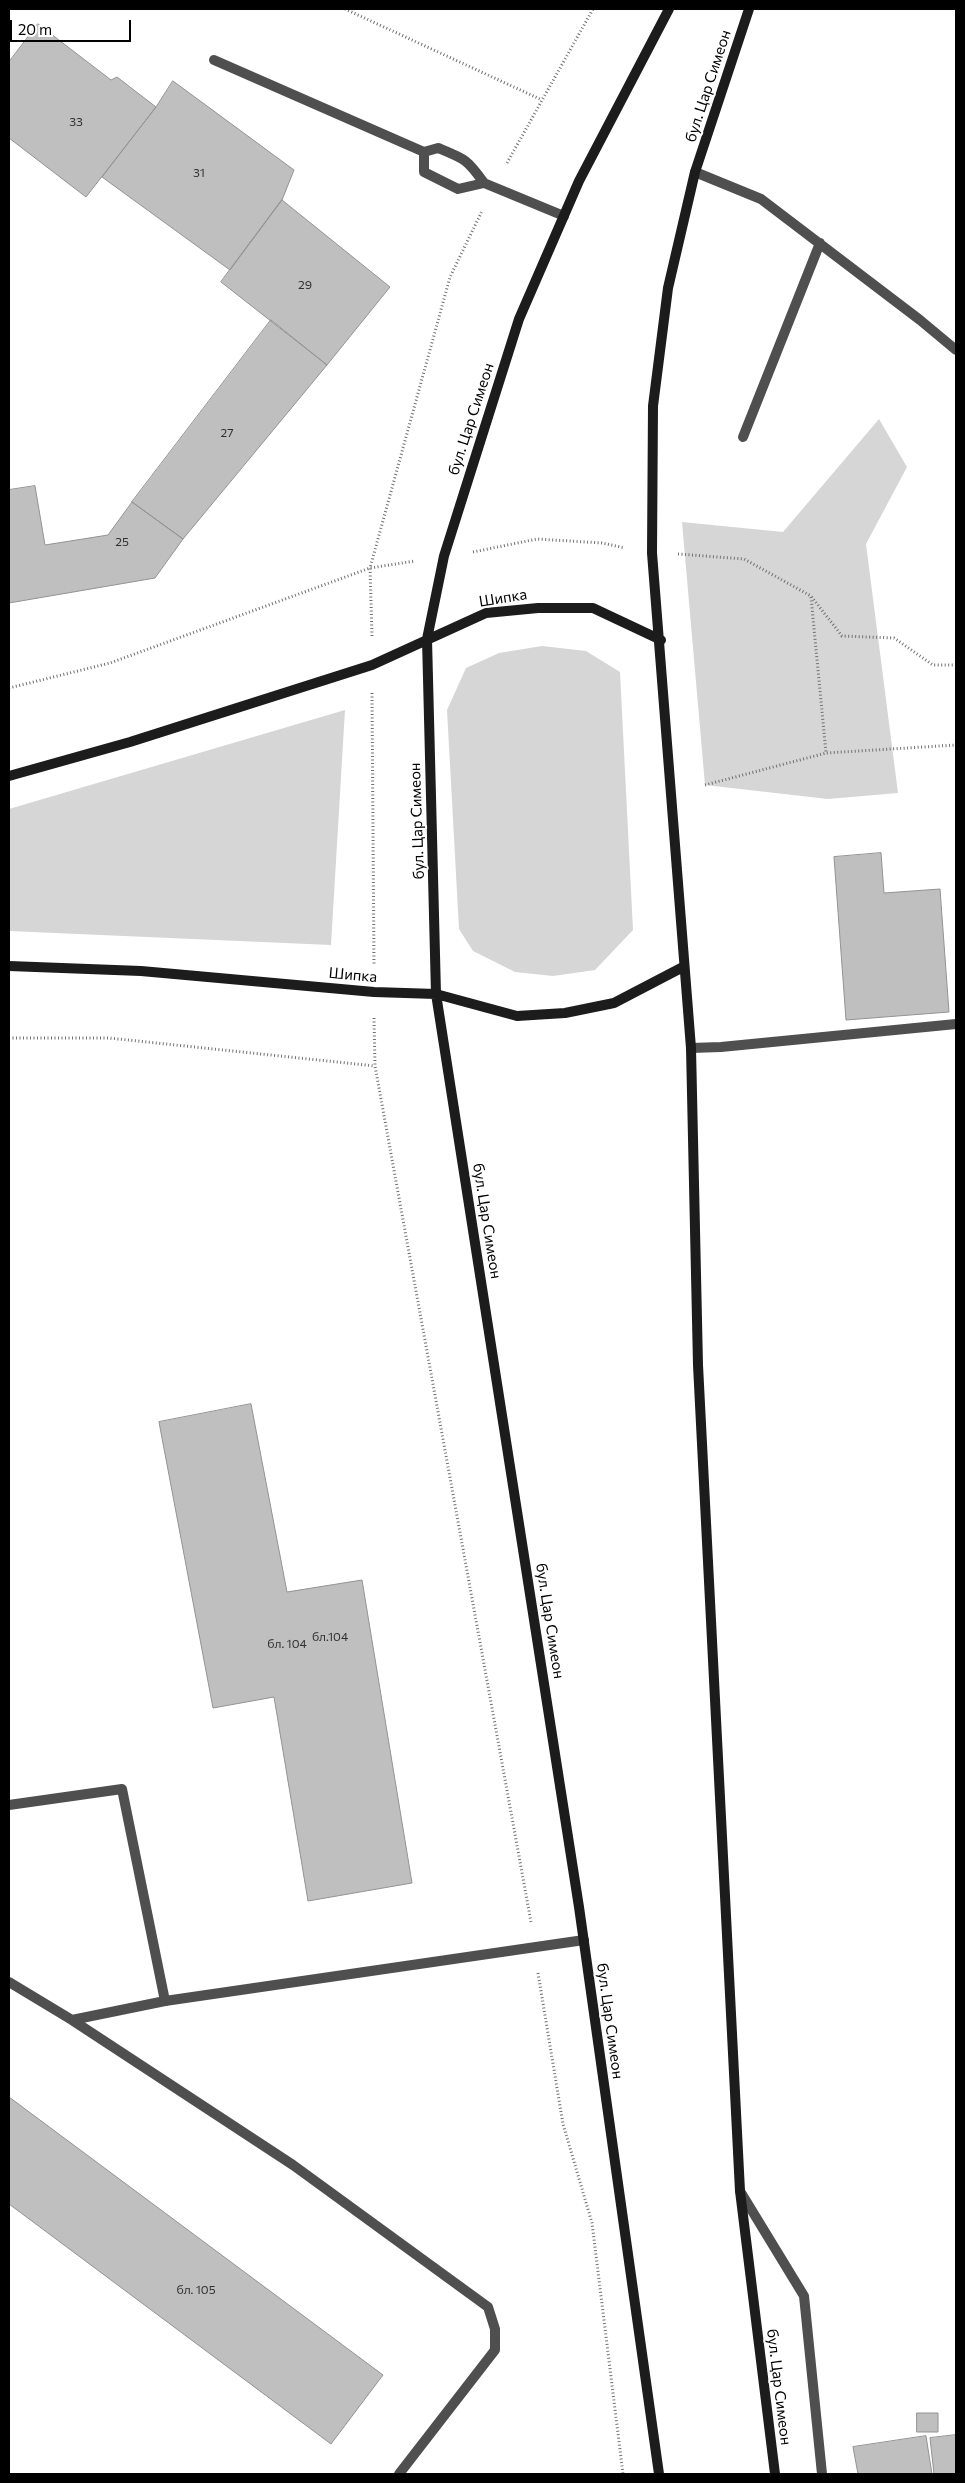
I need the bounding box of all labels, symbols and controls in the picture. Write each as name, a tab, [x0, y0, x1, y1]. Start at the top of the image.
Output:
scale bar	[12, 10, 134, 42]
text: 20 m	[18, 20, 52, 38]
street label: бул. Цар Симеон	[681, 28, 735, 144]
house number: 33	[69, 115, 83, 129]
house number: 31	[193, 166, 205, 180]
house number: 29	[298, 278, 312, 292]
street label: бул. Цар Симеон	[444, 361, 498, 477]
house number: 27	[221, 426, 233, 440]
house number: 25	[115, 535, 129, 549]
street label: Шипка	[478, 585, 528, 611]
street label: бул. Цар Симеон	[406, 762, 428, 880]
street label: Шипка	[328, 964, 378, 986]
street label: бул. Цар Симеон	[469, 1162, 505, 1280]
street label: бул. Цар Симеон	[532, 1562, 568, 1680]
house number: бл.104	[312, 1630, 348, 1644]
house number: бл. 104	[267, 1637, 307, 1651]
street label: бул. Цар Симеон	[593, 1962, 627, 2080]
house number: бл. 105	[176, 2283, 216, 2297]
street label: бул. Цар Симеон	[763, 2328, 795, 2446]

